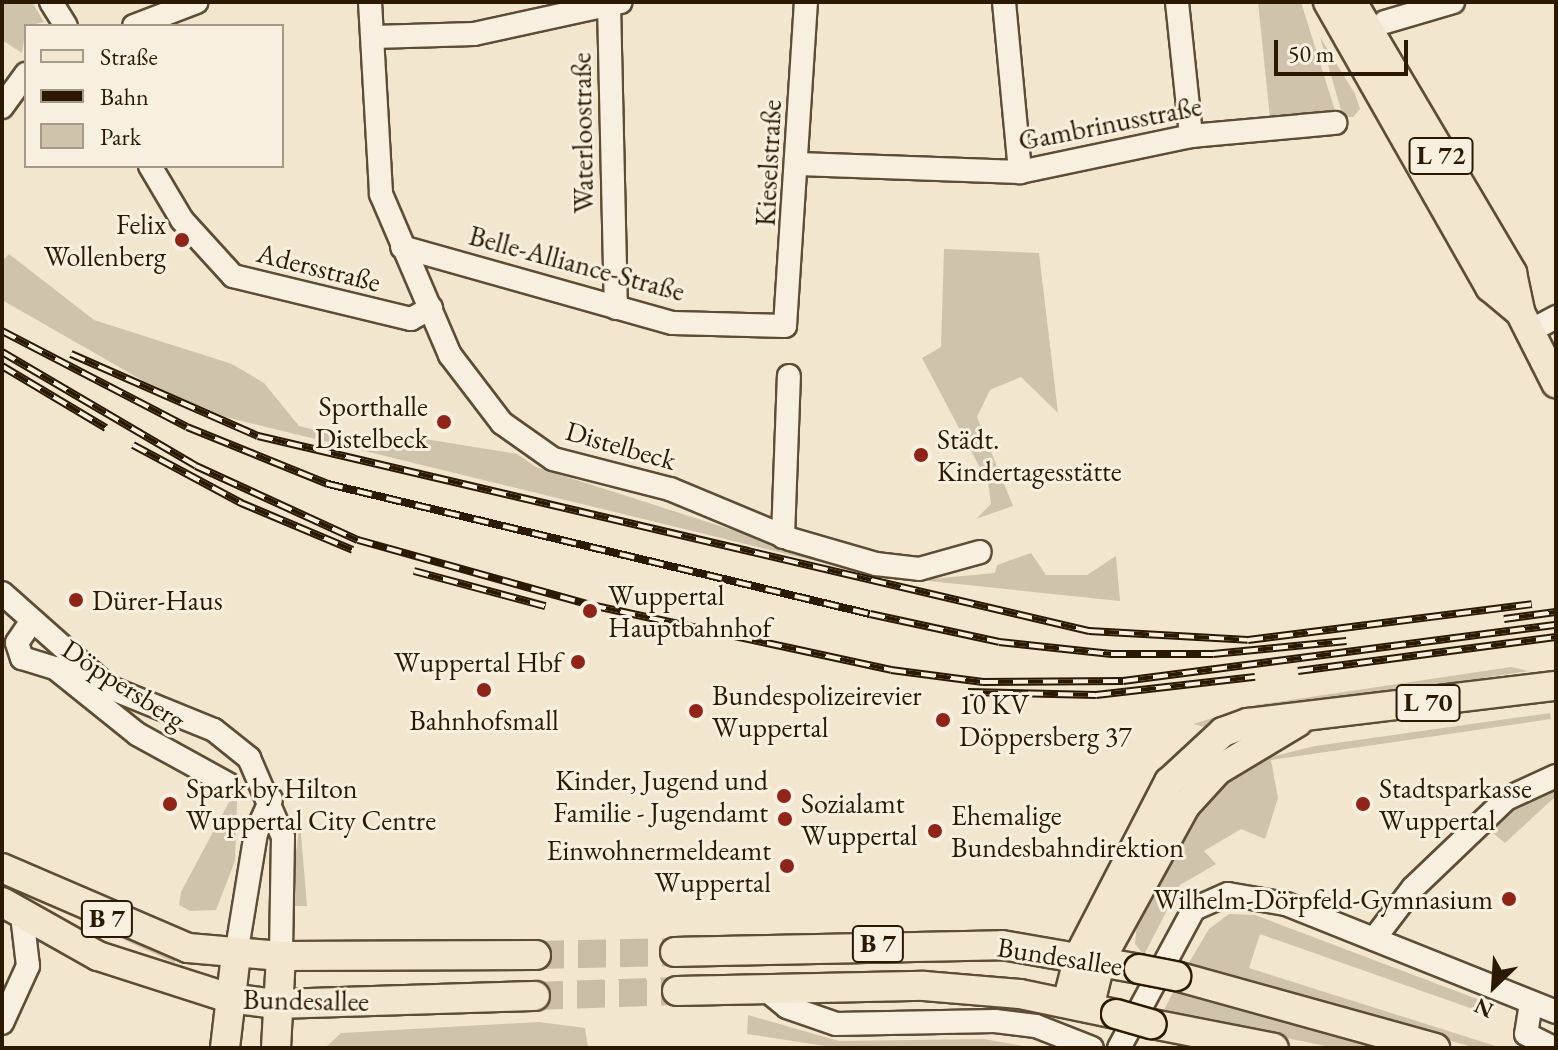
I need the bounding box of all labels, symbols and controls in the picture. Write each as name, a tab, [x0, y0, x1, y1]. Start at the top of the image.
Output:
legend	[24, 24, 284, 168]
scale bar	[1278, 24, 1412, 74]
text: 50 m	[1288, 38, 1335, 69]
text: Straße	[100, 41, 158, 72]
street label: Waterloostraße	[564, 52, 600, 214]
text: Bahn	[100, 81, 149, 112]
street label: Gambrinusstraße	[1016, 89, 1204, 157]
street label: Kieselstraße	[748, 99, 788, 227]
text: Park	[100, 121, 141, 152]
road number: L 72	[1407, 134, 1475, 178]
place label: Felix Wollenberg	[44, 207, 166, 273]
street label: Belle-Alliance-Straße	[466, 218, 688, 308]
marker: Felix Wollenberg	[173, 231, 191, 249]
street label: Adersstraße	[254, 235, 384, 299]
place label: Sporthalle Distelbeck	[315, 389, 428, 455]
marker: Sporthalle Distelbeck	[435, 413, 453, 431]
street label: Distelbeck	[562, 413, 680, 477]
place label: Städt. Kindertagesstätte	[937, 422, 1122, 488]
marker: Städt. Kindertagesstätte	[912, 446, 930, 464]
place label: Wuppertal Hauptbahnhof	[608, 578, 771, 644]
place label: Dürer-Haus	[92, 583, 223, 617]
marker: Dürer-Haus	[67, 591, 85, 609]
marker: Wuppertal Hauptbahnhof	[579, 600, 601, 622]
street label: Döppersberg	[56, 632, 192, 736]
place label: Wuppertal Hbf	[394, 645, 562, 679]
marker: Wuppertal Hbf	[569, 653, 587, 671]
place label: Bundespolizeirevier Wuppertal	[712, 678, 922, 744]
marker: Bahnhofsmall	[475, 681, 493, 699]
road number: L 70	[1394, 681, 1462, 725]
place label: 10 KV Döppersberg 37	[959, 687, 1132, 753]
marker: Bundespolizeirevier Wuppertal	[687, 702, 705, 720]
place label: Bahnhofsmall	[409, 703, 559, 737]
marker: 10 KV Döppersberg 37	[934, 711, 952, 729]
place label: Kinder, Jugend und Familie - Jugendamt	[553, 763, 768, 829]
place label: Spark by Hilton Wuppertal City Centre	[186, 771, 436, 837]
place label: Stadtsparkasse Wuppertal	[1379, 771, 1532, 837]
place label: Sozialamt Wuppertal	[801, 786, 917, 852]
marker: Kinder, Jugend und Familie - Jugendamt	[775, 787, 793, 805]
marker: Spark by Hilton Wuppertal City Centre	[161, 795, 179, 813]
marker: Stadtsparkasse Wuppertal	[1354, 795, 1372, 813]
place label: Ehemalige Bundesbahndirektion	[951, 798, 1184, 864]
marker: Sozialamt Wuppertal	[776, 810, 794, 828]
marker: Ehemalige Bundesbahndirektion	[926, 822, 944, 840]
place label: Einwohnermeldeamt Wuppertal	[547, 833, 771, 899]
marker: Einwohnermeldeamt Wuppertal	[778, 857, 796, 875]
place label: Wilhelm-Dörpfeld-Gymnasium	[1153, 882, 1493, 916]
marker: Wilhelm-Dörpfeld-Gymnasium	[1500, 890, 1518, 908]
road number: B 7	[79, 897, 135, 941]
road number: B 7	[850, 922, 906, 966]
street label: Bundesallee	[995, 930, 1125, 982]
north arrow	[1454, 946, 1534, 1026]
street label: Bundesallee	[243, 982, 369, 1018]
text: N	[1469, 991, 1498, 1025]

